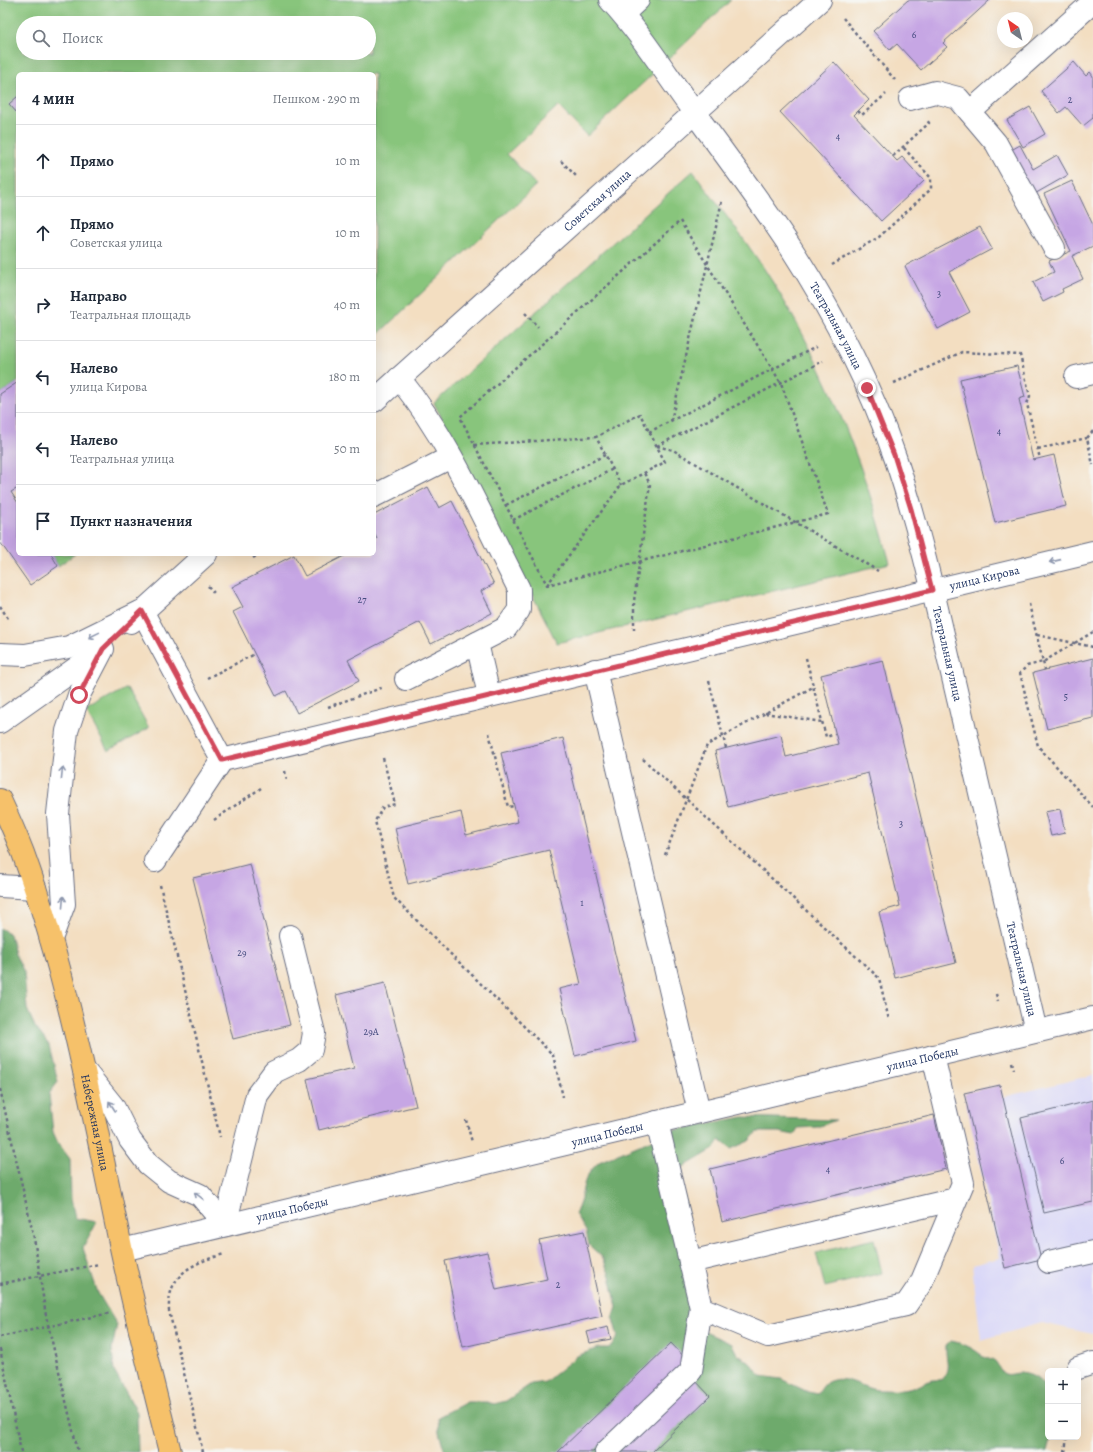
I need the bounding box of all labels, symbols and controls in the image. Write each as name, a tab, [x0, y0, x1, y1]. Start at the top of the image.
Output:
north arrow	[997, 12, 1033, 48]
search box	[16, 16, 376, 60]
icon: search	[30, 27, 52, 49]
text: Поиск	[62, 28, 103, 48]
house number: 6	[912, 28, 917, 41]
text: 4 мин	[32, 87, 75, 110]
text: Пешком · 290 m	[273, 90, 360, 107]
house number: 2	[1068, 93, 1073, 106]
house number: 4	[836, 130, 841, 143]
icon: ahead	[32, 150, 54, 172]
text: Прямо	[70, 151, 114, 171]
text: 10 m	[335, 152, 360, 169]
street label: Советская улица	[560, 166, 635, 235]
text: Прямо	[70, 214, 114, 234]
icon: ahead	[32, 222, 54, 244]
text: 10 m	[335, 224, 360, 241]
text: Советская улица	[70, 234, 162, 251]
street label: Театральная улица	[806, 279, 866, 372]
text: Направо	[70, 286, 127, 306]
house number: 3	[937, 287, 941, 300]
icon: right	[32, 294, 54, 316]
text: 40 m	[334, 296, 360, 313]
text: Театральная площадь	[70, 306, 191, 323]
text: Налево	[70, 358, 118, 378]
icon: left	[32, 366, 54, 388]
text: 180 m	[329, 368, 360, 385]
text: улица Кирова	[70, 378, 147, 395]
route end	[858, 379, 876, 397]
house number: 4	[997, 425, 1002, 438]
text: Налево	[70, 430, 118, 450]
icon: left	[32, 438, 54, 460]
text: 50 m	[334, 440, 360, 457]
text: Театральная улица	[70, 450, 175, 467]
icon: arrive	[32, 510, 54, 532]
text: Пункт назначения	[70, 511, 192, 531]
one-way arrow	[1049, 558, 1062, 565]
street label: улица Кирова	[947, 562, 1022, 594]
house number: 27	[358, 593, 367, 606]
street label: Театральная улица	[929, 605, 966, 703]
one-way arrow	[89, 632, 101, 639]
route start	[70, 686, 88, 704]
house number: 5	[1064, 690, 1068, 703]
one-way arrow	[58, 767, 65, 780]
house number: 3	[899, 817, 903, 830]
one-way arrow	[59, 896, 66, 909]
house number: 1	[580, 896, 584, 909]
street label: Театральная улица	[1003, 920, 1040, 1019]
house number: 29	[237, 946, 247, 959]
house number: 29А	[363, 1025, 379, 1038]
street label: улица Победы	[884, 1042, 960, 1075]
street label: Набережная улица	[77, 1073, 113, 1173]
one-way arrow	[108, 1101, 116, 1112]
street label: улица Победы	[569, 1118, 645, 1151]
house number: 6	[1060, 1154, 1065, 1167]
house number: 4	[826, 1163, 831, 1176]
one-way arrow	[194, 1192, 205, 1201]
street label: улица Победы	[254, 1193, 330, 1226]
house number: 2	[556, 1278, 561, 1291]
map controls	[1045, 1368, 1081, 1440]
button: +	[1045, 1368, 1081, 1404]
button: −	[1045, 1404, 1081, 1440]

